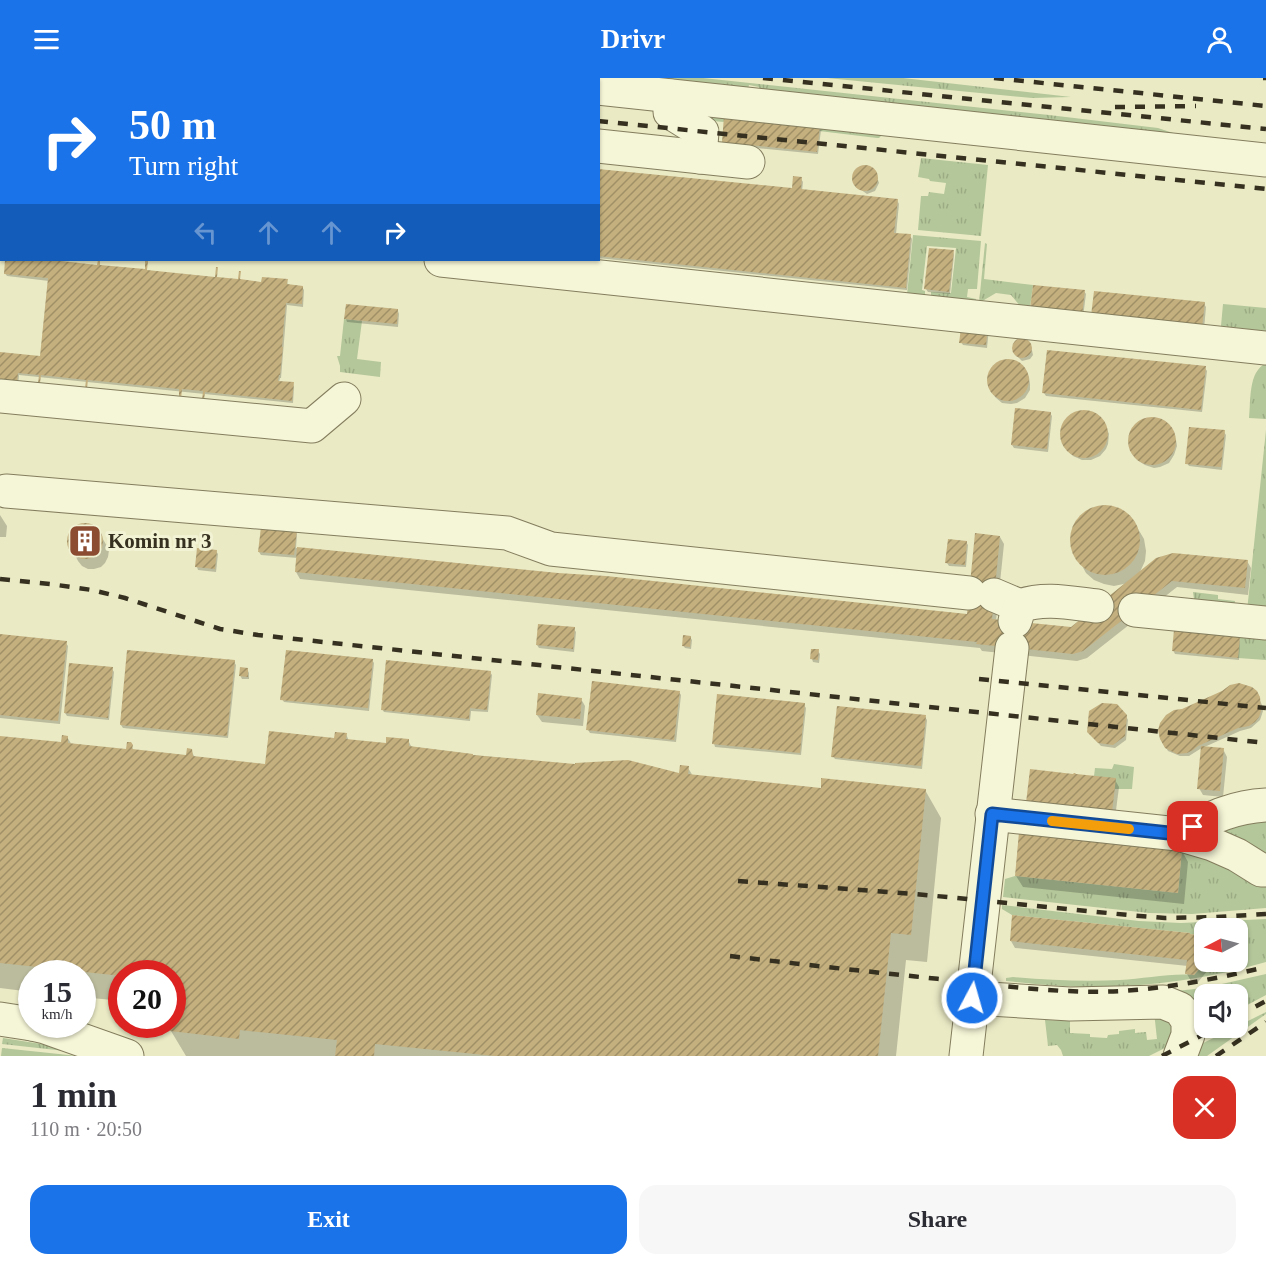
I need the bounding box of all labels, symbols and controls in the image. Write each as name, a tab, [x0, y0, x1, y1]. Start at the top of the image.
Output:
icon: menu	[30, 23, 63, 56]
icon: person	[1203, 23, 1236, 56]
text: Drivr	[601, 24, 665, 54]
icon: right	[30, 102, 108, 180]
text: 50 m	[129, 102, 217, 148]
text: Turn right	[129, 151, 238, 181]
icon: left	[189, 216, 222, 249]
icon: ahead	[252, 216, 285, 249]
icon: ahead	[315, 216, 348, 249]
icon: right	[378, 216, 411, 249]
building icon: Komin nr 3	[67, 523, 103, 559]
place label: Komin nr 3	[108, 529, 211, 553]
pin	[1167, 801, 1218, 852]
icon: arrive	[1176, 810, 1209, 843]
north arrow	[1194, 918, 1248, 972]
map controls	[1194, 918, 1248, 1038]
speed limit sign: 20	[108, 960, 186, 1038]
position arrow	[940, 966, 1004, 1030]
text: 15	[42, 975, 72, 1008]
button: sound	[1194, 984, 1248, 1038]
text: km/h	[42, 1006, 72, 1022]
text: 1 min	[30, 1075, 117, 1115]
button: close	[1173, 1076, 1236, 1139]
text: 110 m · 20:50	[30, 1118, 142, 1140]
button: Exit	[30, 1185, 627, 1254]
button: Share	[639, 1185, 1236, 1254]

